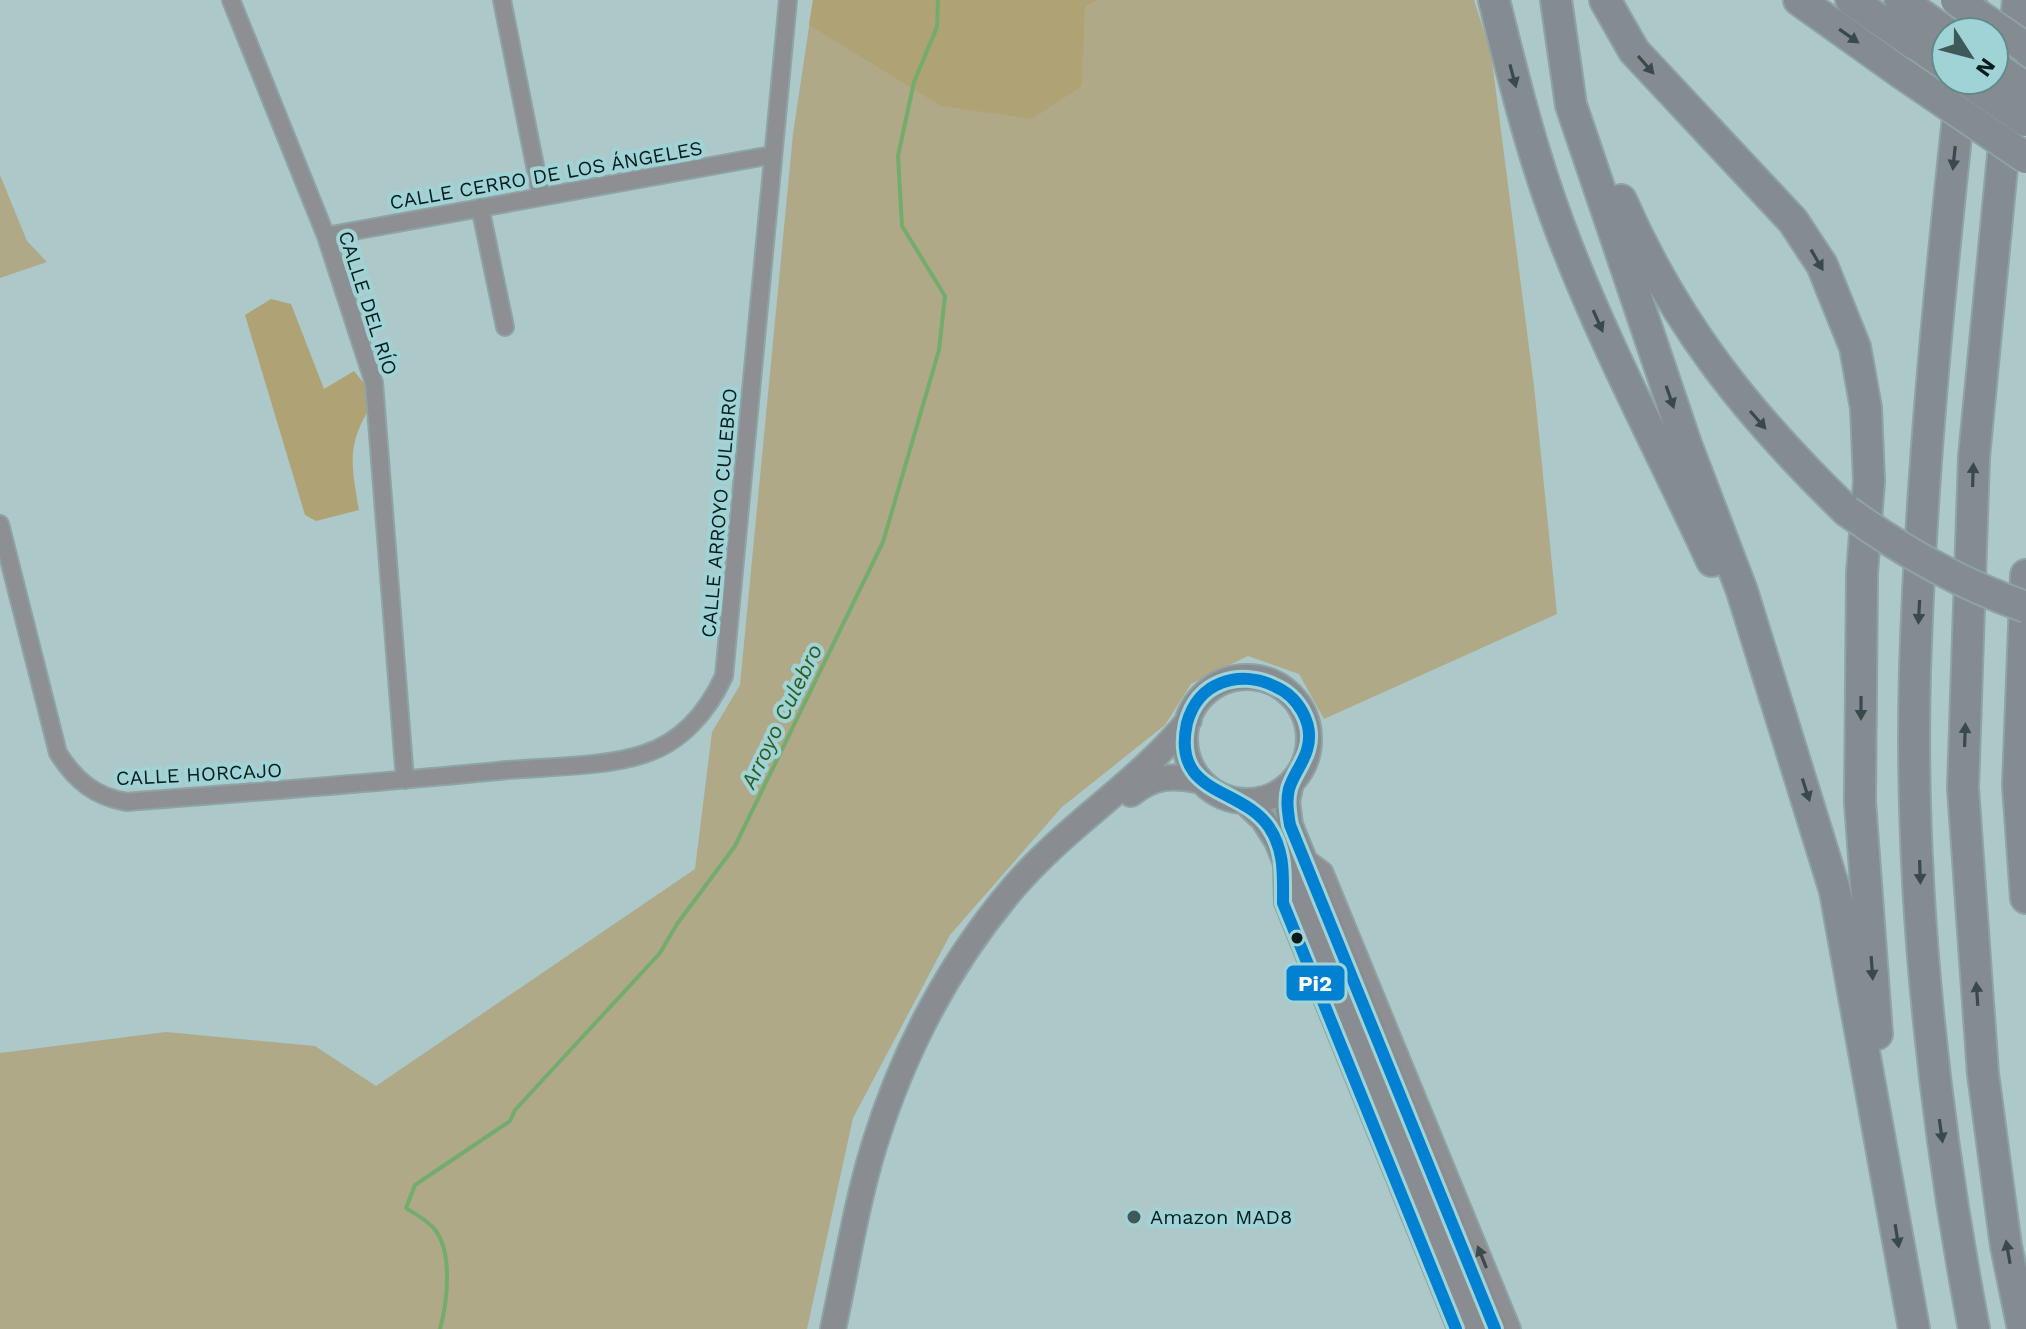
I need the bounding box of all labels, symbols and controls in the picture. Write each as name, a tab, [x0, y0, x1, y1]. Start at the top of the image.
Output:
north arrow	[1930, 16, 2010, 96]
one-way arrow	[1839, 28, 1860, 43]
text: N	[1971, 54, 2001, 81]
one-way arrow	[1637, 56, 1655, 75]
one-way arrow	[1508, 63, 1520, 88]
street label: CALLE CERRO DE LOS ÁNGELES	[388, 136, 704, 214]
one-way arrow	[1947, 145, 1960, 170]
street label: CALLE DEL RÍO	[333, 228, 403, 378]
one-way arrow	[1810, 249, 1824, 271]
one-way arrow	[1591, 309, 1605, 333]
one-way arrow	[1664, 385, 1676, 409]
street label: CALLE ARROYO CULEBRO	[696, 387, 742, 639]
one-way arrow	[1748, 410, 1766, 429]
one-way arrow	[1967, 462, 1979, 487]
one-way arrow	[1912, 600, 1925, 625]
water label: Arroyo Culebro	[735, 640, 827, 793]
one-way arrow	[1854, 696, 1867, 721]
one-way arrow	[1959, 722, 1971, 747]
street label: CALLE HORCAJO	[115, 758, 283, 790]
one-way arrow	[1800, 779, 1812, 803]
one-way arrow	[1913, 860, 1926, 885]
unlabelled marker	[1289, 930, 1305, 946]
one-way arrow	[1866, 956, 1879, 981]
line badge: Pi2	[1285, 964, 1346, 1002]
text: Pi2	[1298, 971, 1332, 996]
one-way arrow	[1970, 981, 1983, 1006]
one-way arrow	[1935, 1119, 1948, 1144]
place label: Amazon MAD8	[1150, 1205, 1292, 1229]
marker: Amazon MAD8	[1125, 1208, 1143, 1226]
one-way arrow	[1892, 1224, 1904, 1249]
one-way arrow	[2001, 1240, 2013, 1265]
one-way arrow	[1475, 1245, 1488, 1269]

